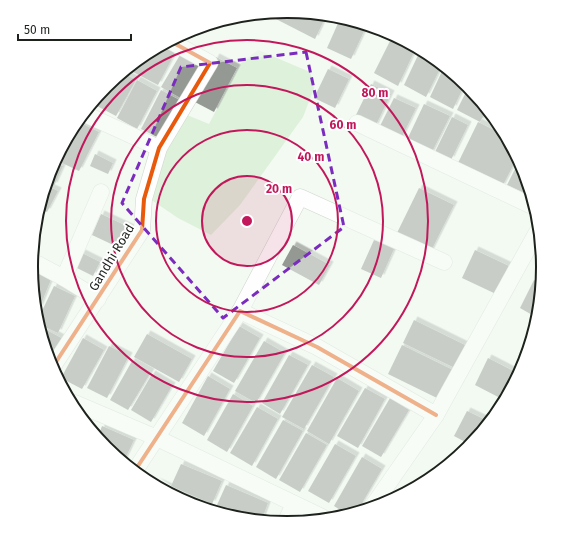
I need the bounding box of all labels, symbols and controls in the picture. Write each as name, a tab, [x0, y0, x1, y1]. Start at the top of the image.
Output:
scale bar	[18, 16, 131, 42]
text: 50 m	[24, 23, 50, 37]
text: 80 m	[362, 86, 388, 100]
text: 60 m	[330, 118, 356, 132]
text: 40 m	[298, 150, 324, 164]
text: 20 m	[266, 182, 292, 196]
centre of rings	[240, 214, 254, 228]
street label: Gandhi Road	[86, 221, 137, 293]

